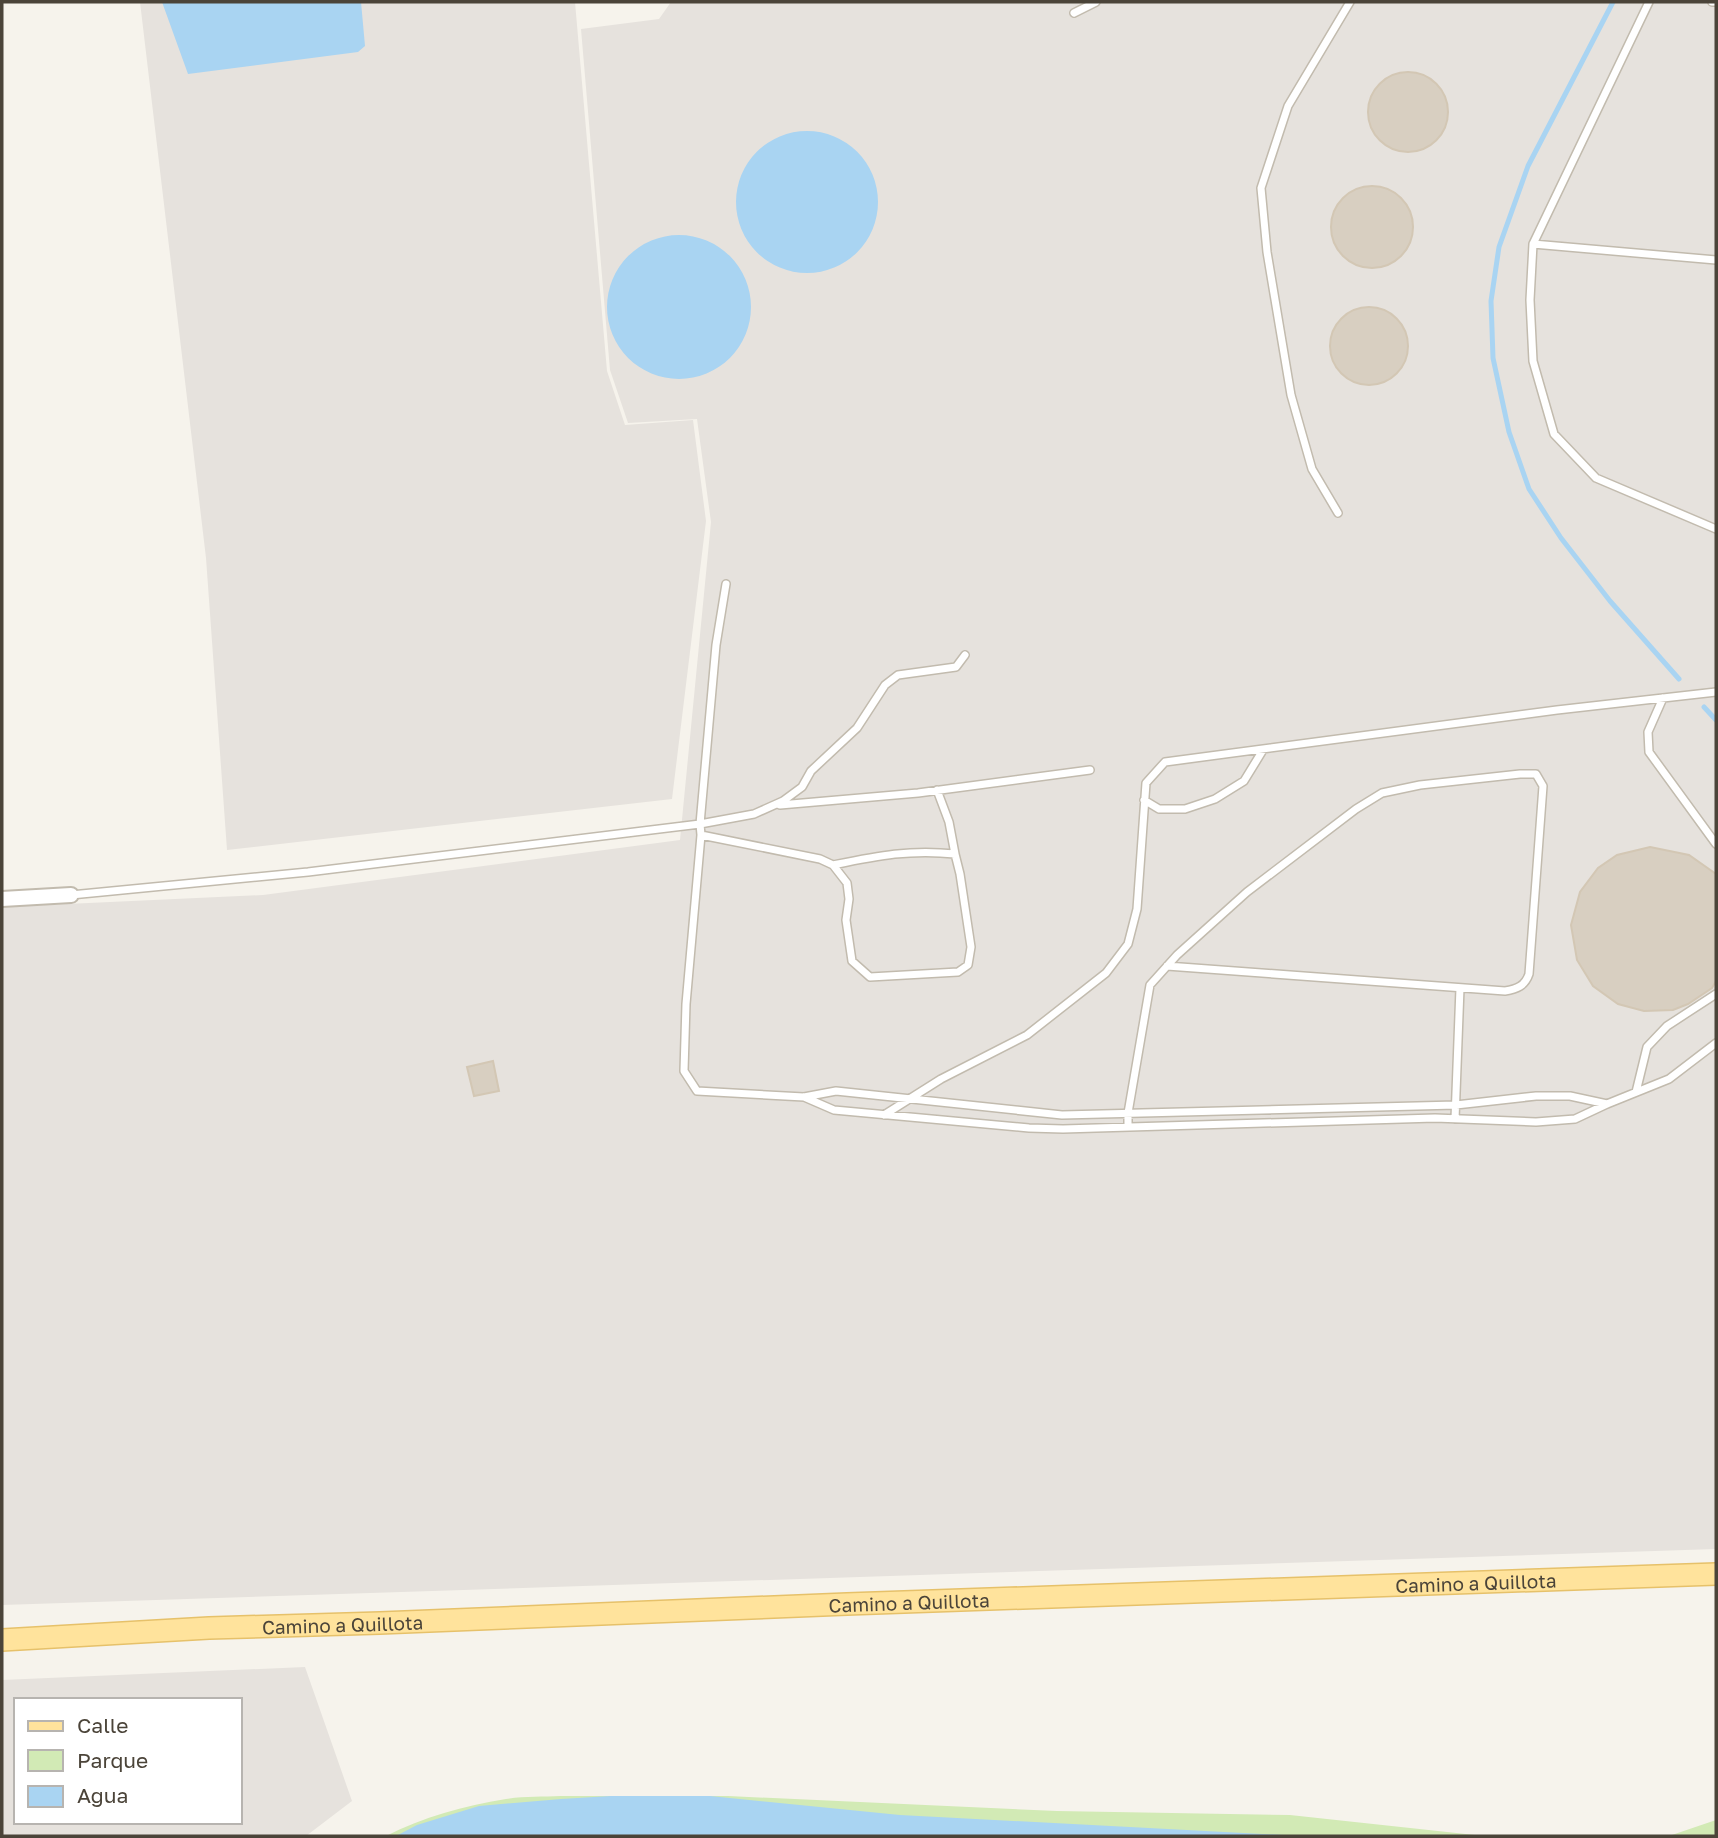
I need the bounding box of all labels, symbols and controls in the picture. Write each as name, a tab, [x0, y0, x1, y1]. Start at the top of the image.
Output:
street label: Camino a Quillota	[1395, 1568, 1557, 1597]
street label: Camino a Quillota	[828, 1588, 990, 1616]
street label: Camino a Quillota	[262, 1610, 424, 1638]
legend	[14, 1698, 242, 1824]
text: Calle	[77, 1712, 129, 1738]
text: Parque	[77, 1747, 148, 1773]
text: Agua	[77, 1782, 128, 1808]

